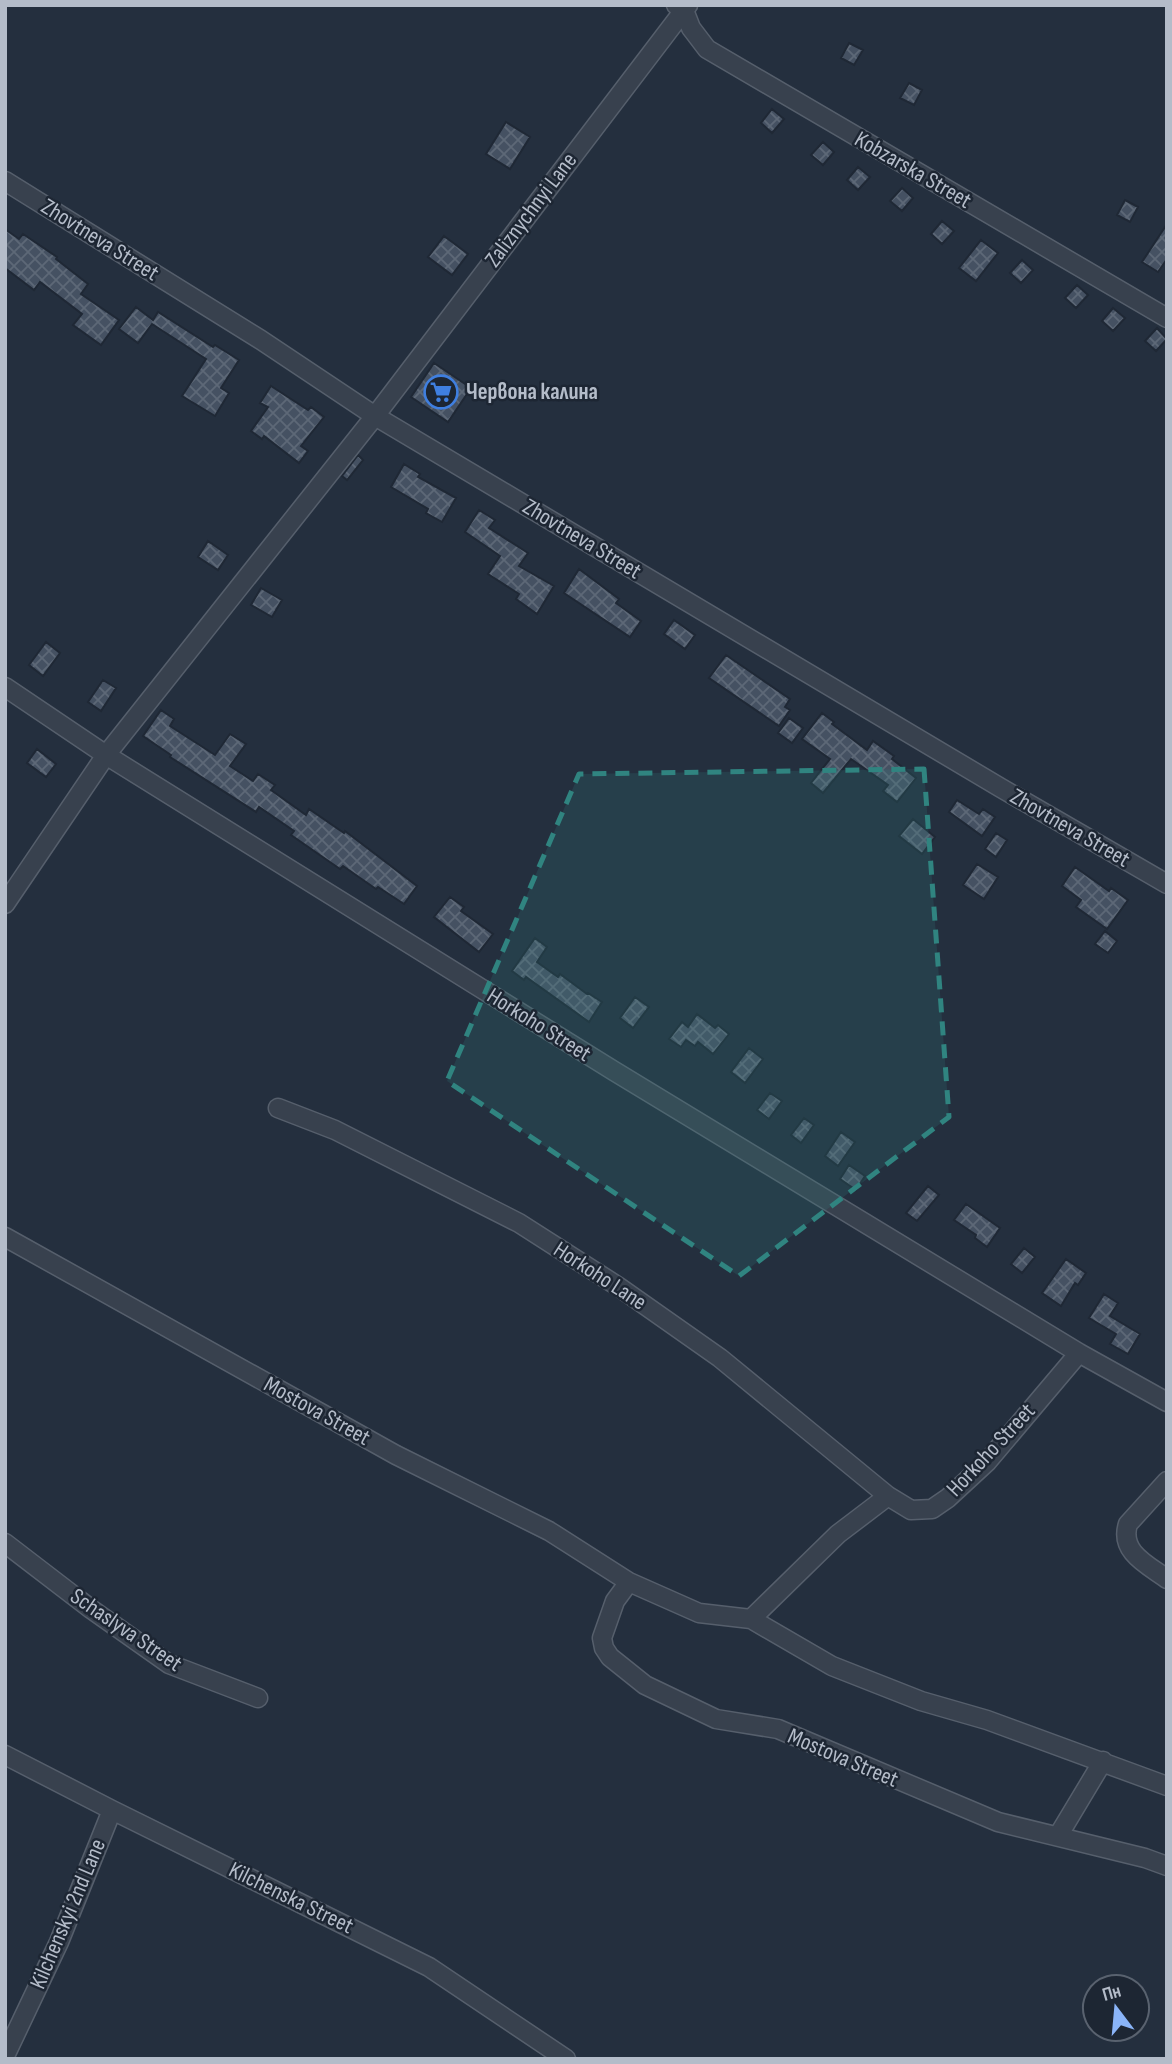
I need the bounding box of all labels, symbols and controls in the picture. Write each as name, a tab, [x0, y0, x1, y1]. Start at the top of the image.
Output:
street label: Kobzarska Street	[850, 125, 976, 215]
street label: Zaliznychnyi Lane	[479, 147, 583, 273]
street label: Zhovtneva Street	[36, 193, 164, 287]
supermarket icon: Червона калина	[422, 373, 460, 411]
place label: Червона калина	[466, 378, 598, 406]
street label: Zhovtneva Street	[518, 493, 646, 585]
street label: Zhovtneva Street	[1005, 783, 1135, 873]
street label: Horkoho Street	[482, 982, 596, 1068]
street label: Horkoho Lane	[548, 1236, 652, 1316]
street label: Mostova Street	[259, 1370, 375, 1452]
street label: Horkoho Street	[941, 1398, 1041, 1502]
street label: Schaslyva Street	[65, 1582, 187, 1678]
street label: Mostova Street	[784, 1722, 902, 1794]
street label: Kilchenskyi 2nd Lane	[24, 1835, 112, 1993]
street label: Kilchenska Street	[224, 1856, 358, 1940]
north arrow	[1081, 1973, 1151, 2043]
text: Пн	[1100, 1980, 1124, 2007]

